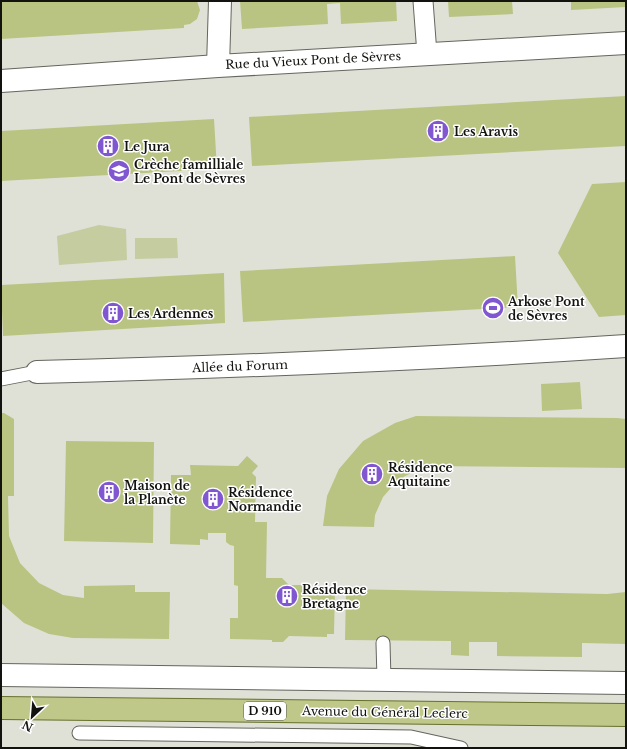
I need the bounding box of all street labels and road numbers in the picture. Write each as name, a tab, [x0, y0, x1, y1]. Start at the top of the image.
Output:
street label: Rue du Vieux Pont de Sèvres	[225, 48, 401, 72]
street label: Allée du Forum	[191, 357, 288, 375]
road number: D 910	[244, 702, 286, 720]
street label: Avenue du Général Leclerc	[301, 703, 469, 721]

